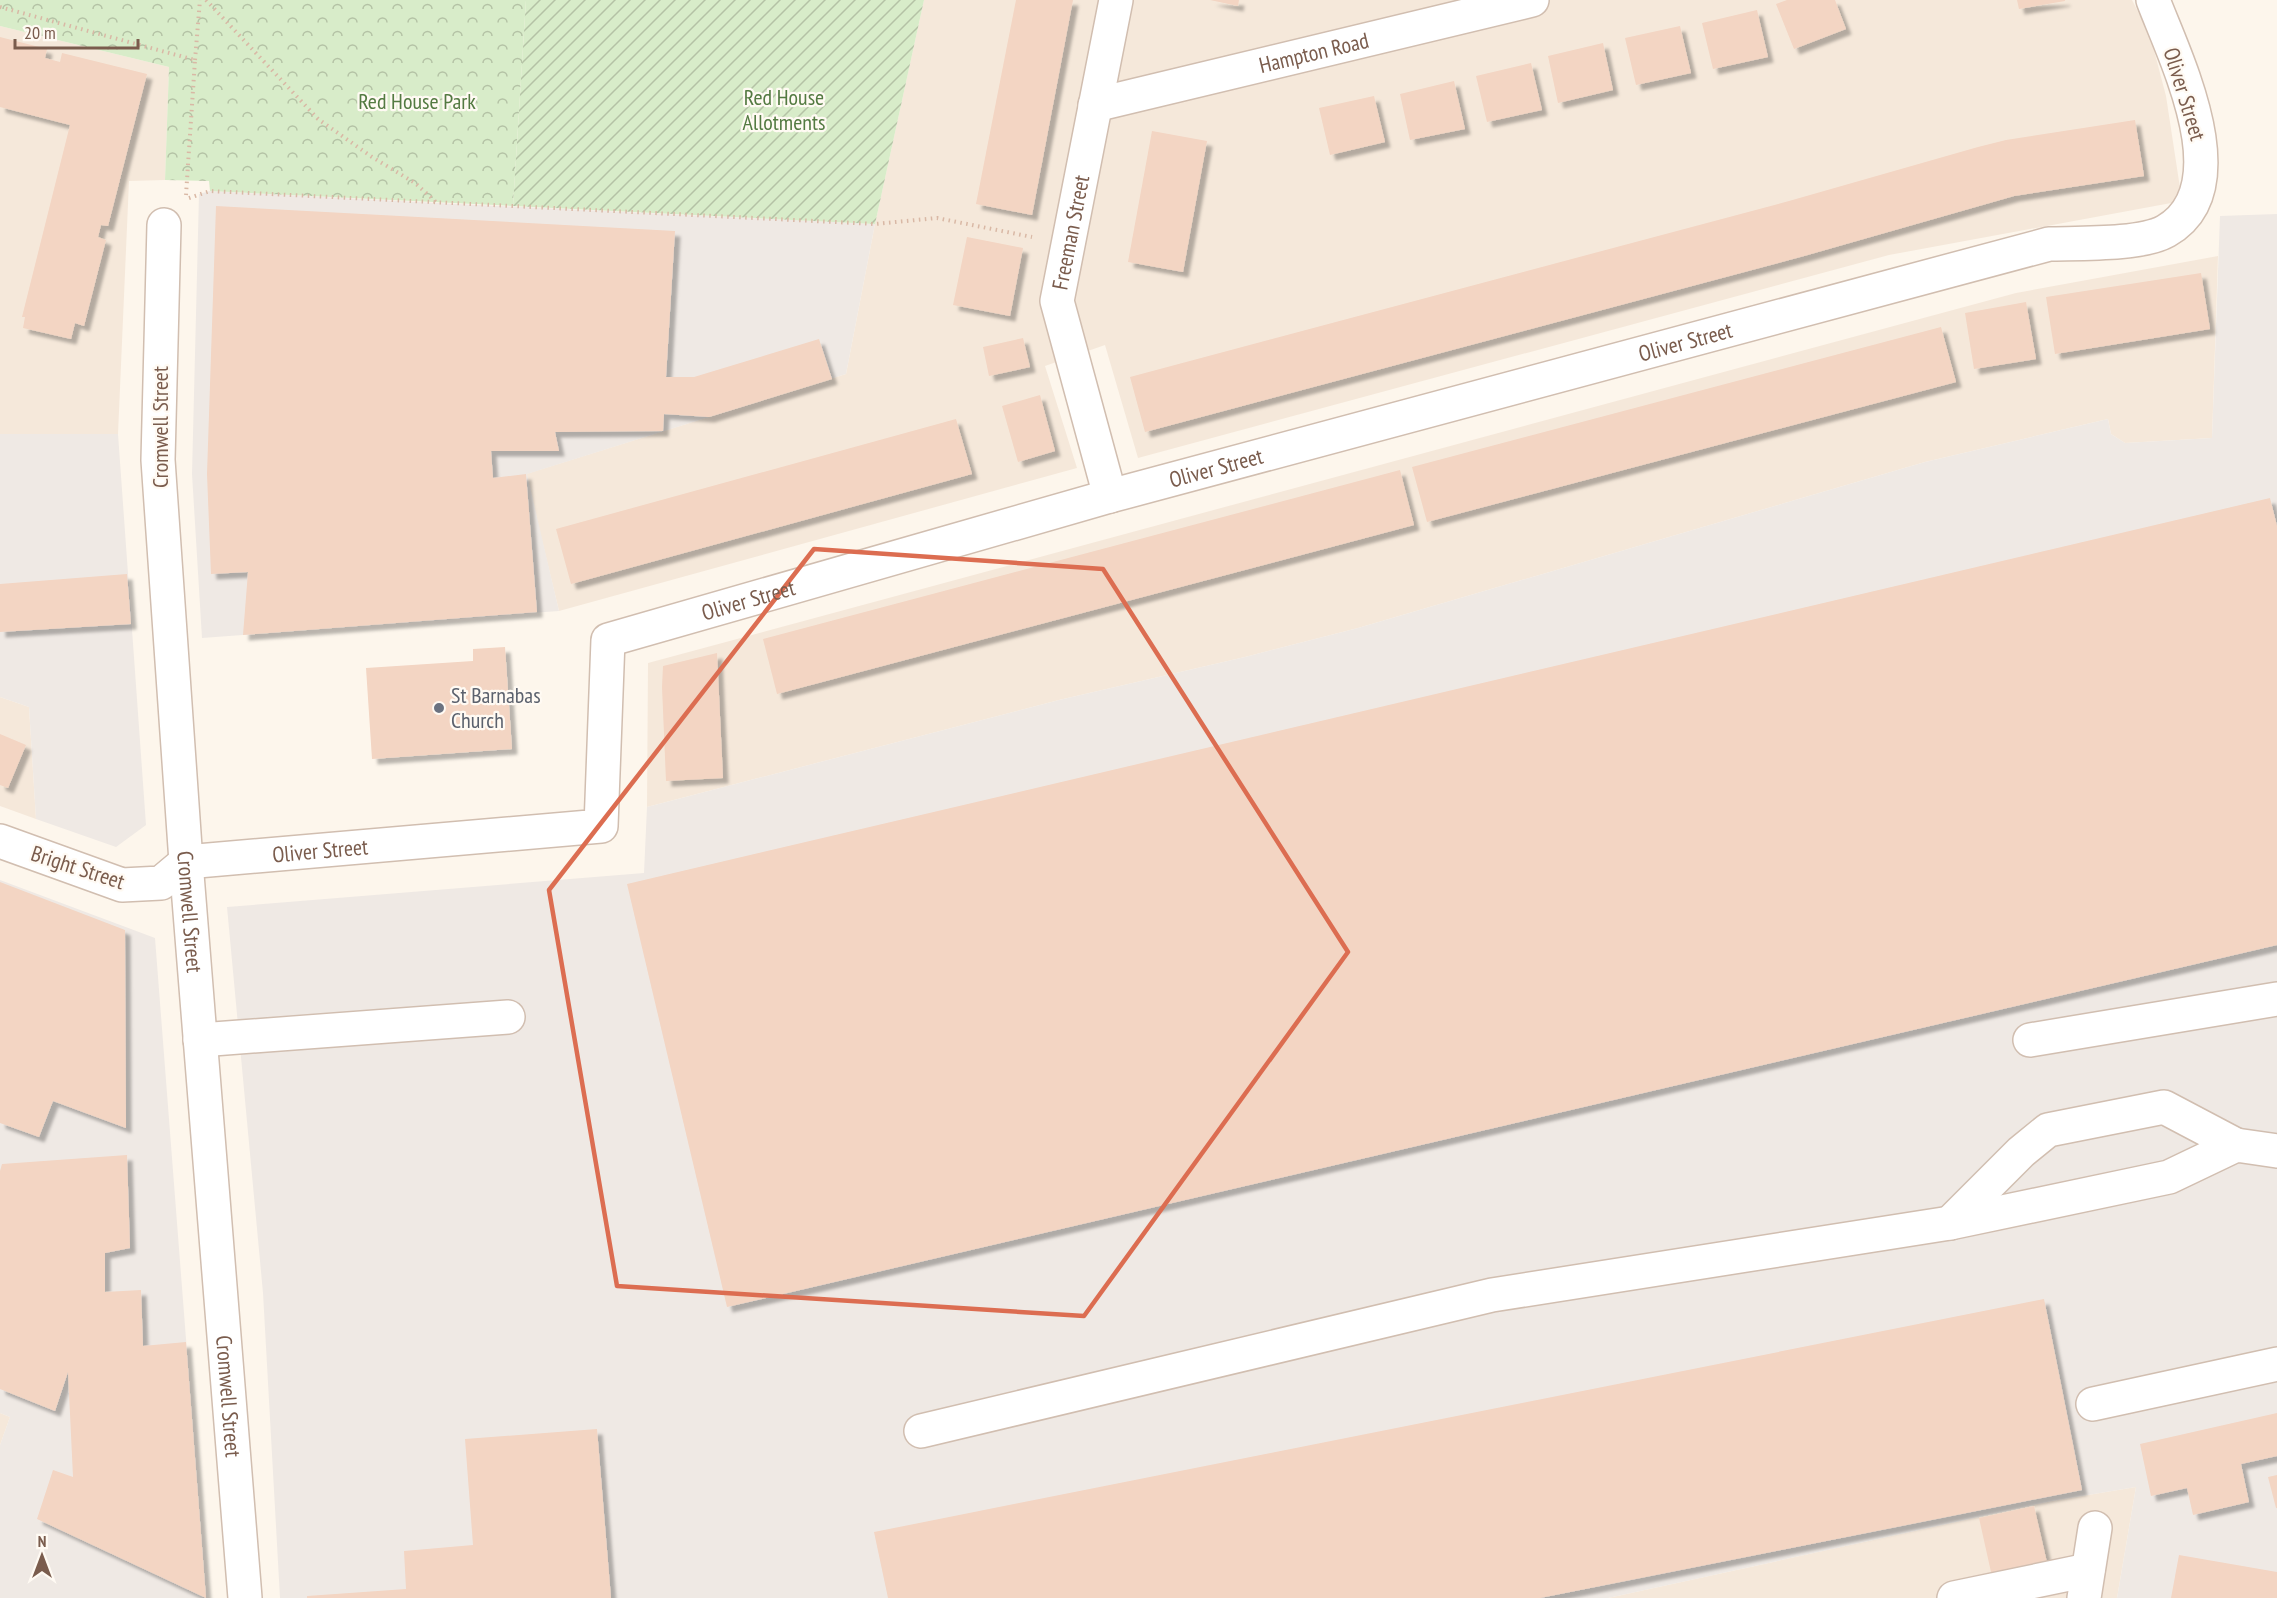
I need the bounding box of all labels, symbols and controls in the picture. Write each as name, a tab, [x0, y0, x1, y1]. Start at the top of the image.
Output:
scale bar	[15, 12, 138, 50]
text: 20 m	[24, 21, 56, 44]
street label: Hampton Road	[1256, 26, 1371, 79]
street label: Oliver Street	[2158, 44, 2212, 144]
park label: Red House Allotments	[743, 83, 825, 136]
park label: Red House Park	[358, 87, 476, 115]
street label: Freeman Street	[1046, 173, 1095, 292]
street label: Oliver Street	[1635, 316, 1735, 368]
street label: Cromwell Street	[146, 366, 174, 488]
street label: Oliver Street	[1166, 442, 1266, 494]
street label: Oliver Street	[698, 573, 798, 626]
place label: St Barnabas Church	[451, 681, 541, 734]
marker: St Barnabas Church	[432, 701, 446, 715]
street label: Oliver Street	[271, 832, 369, 868]
street label: Bright Street	[28, 839, 128, 895]
street label: Cromwell Street	[171, 850, 209, 974]
street label: Cromwell Street	[210, 1334, 248, 1458]
north arrow	[12, 1526, 72, 1586]
text: N	[38, 1531, 46, 1551]

